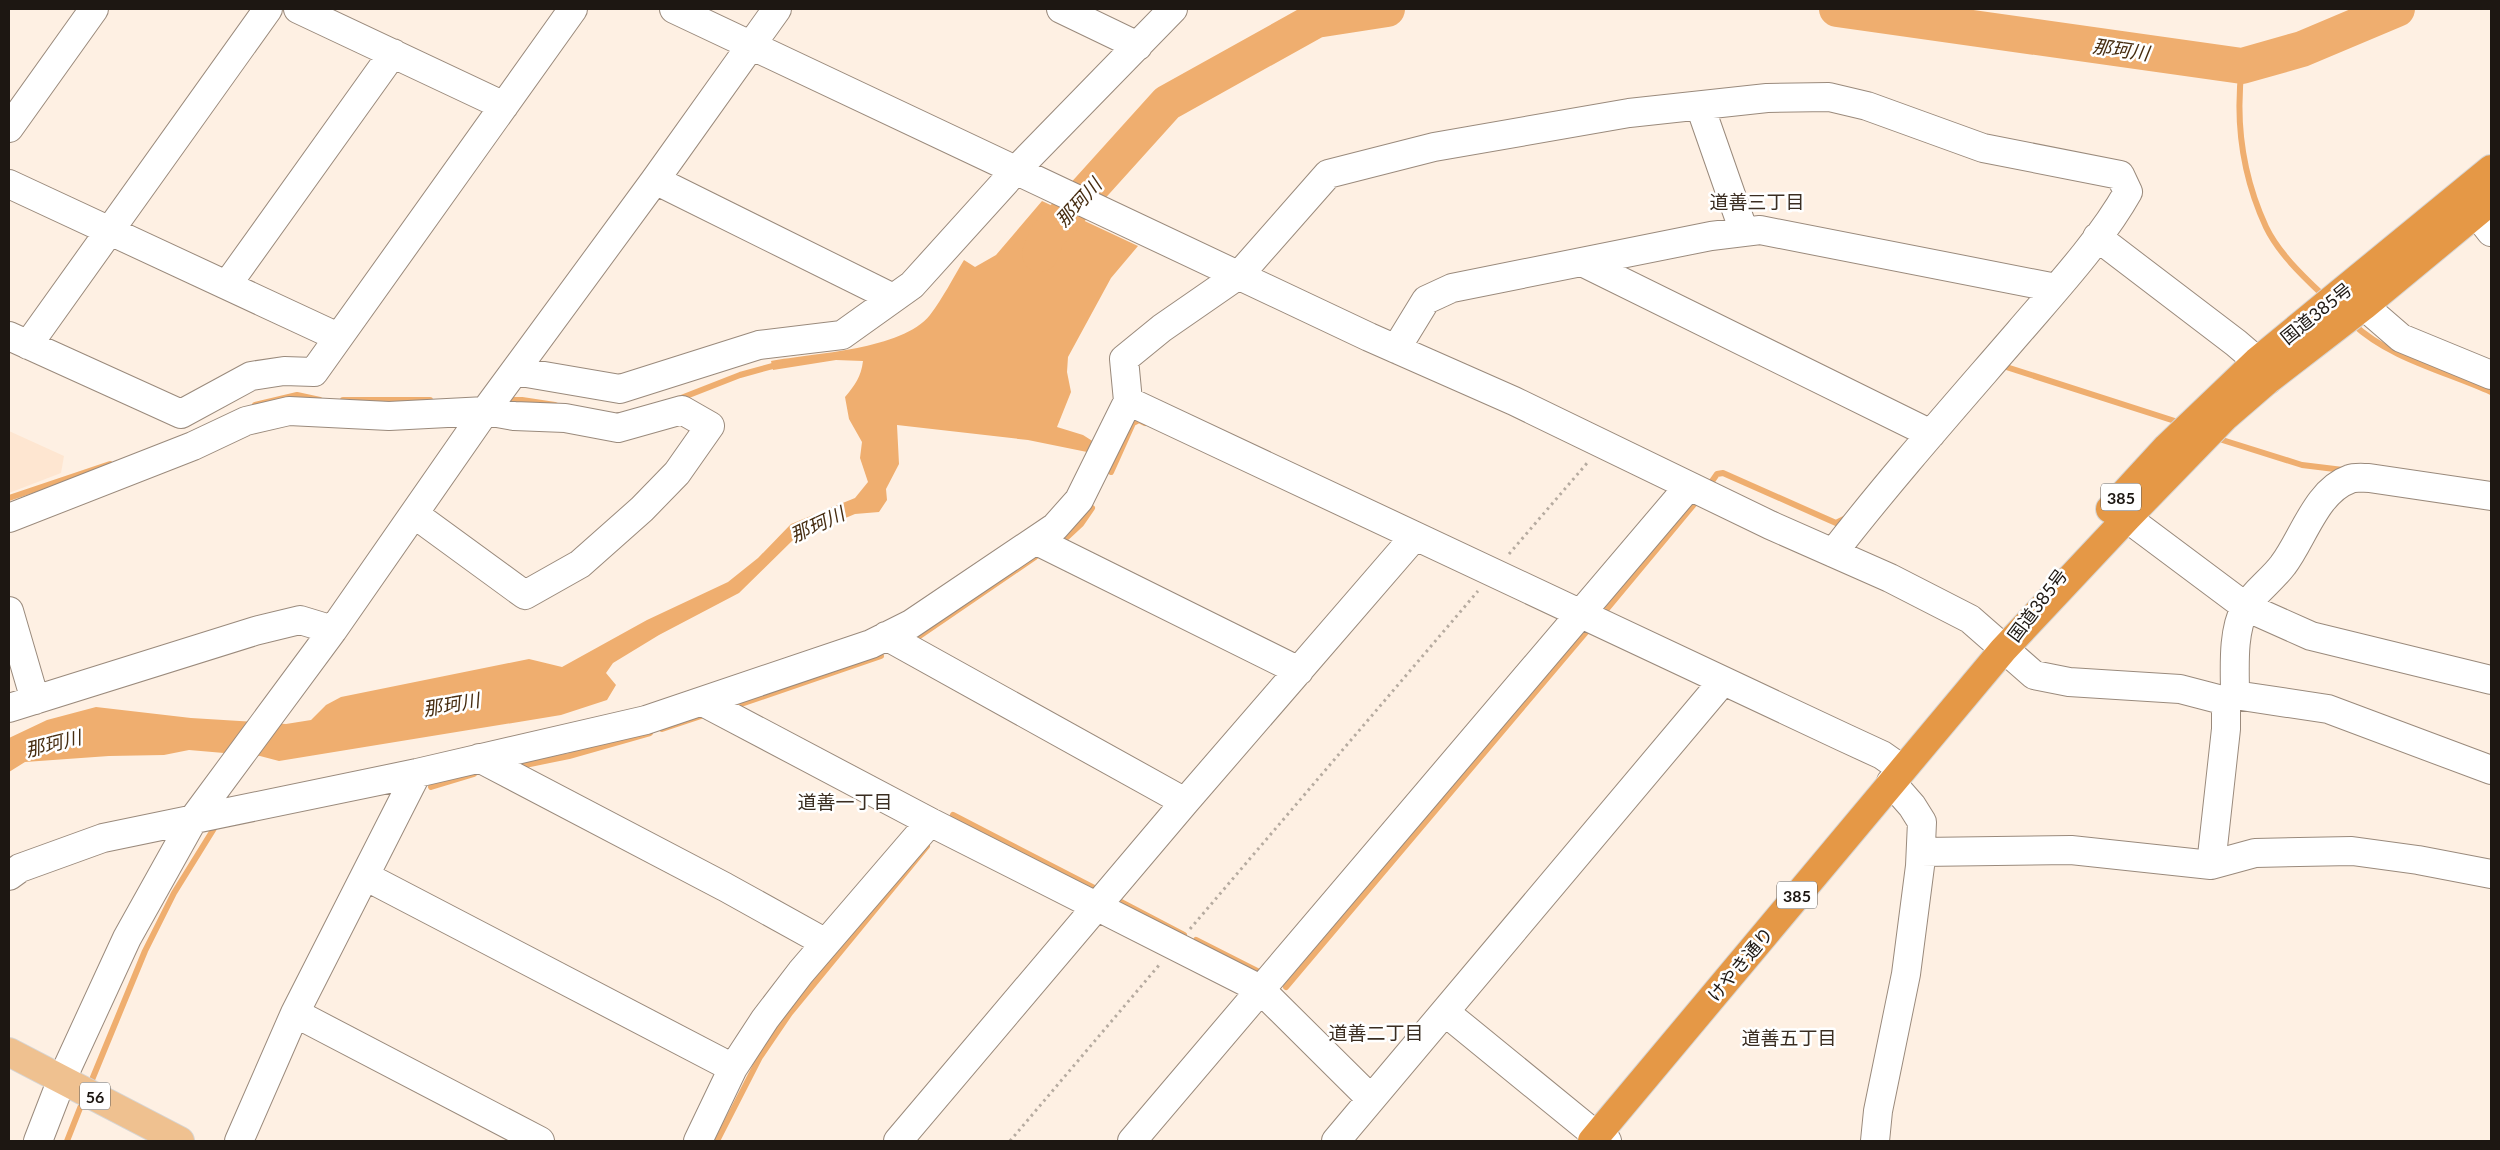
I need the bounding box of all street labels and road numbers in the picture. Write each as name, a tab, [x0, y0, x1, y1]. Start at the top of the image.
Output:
street label: 国道385号	[2276, 278, 2356, 348]
road number: 385	[2101, 484, 2141, 511]
street label: 国道385号	[2003, 564, 2071, 646]
road number: 385	[1777, 882, 1817, 908]
street label: けやき通り	[1703, 922, 1777, 1006]
road number: 56	[80, 1082, 110, 1110]

